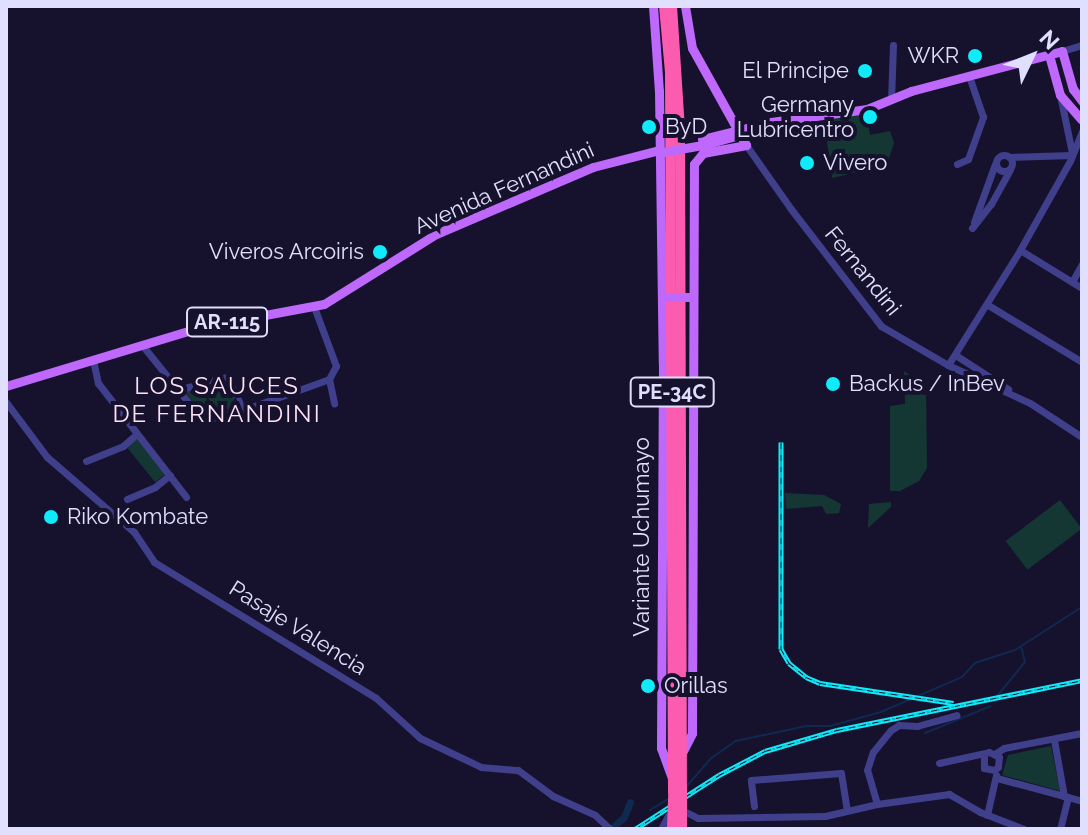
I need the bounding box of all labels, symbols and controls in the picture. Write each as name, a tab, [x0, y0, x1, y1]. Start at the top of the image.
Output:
north arrow	[992, 16, 1072, 96]
text: N	[1034, 25, 1065, 55]
place label: WKR	[907, 43, 959, 69]
marker: WKR	[966, 47, 984, 65]
place label: El Principe	[742, 58, 849, 84]
marker: El Principe	[856, 62, 874, 80]
place label: Germany Lubricentro	[737, 91, 854, 142]
marker: Germany Lubricentro	[861, 108, 879, 126]
place label: ByD	[665, 114, 707, 140]
marker: ByD	[640, 118, 658, 136]
street label: Avenida Fernandini	[410, 137, 598, 239]
place label: Vivero	[823, 150, 887, 176]
marker: Vivero	[798, 154, 816, 172]
street label: Fernandini	[819, 221, 907, 321]
place label: Viveros Arcoiris	[208, 239, 364, 265]
marker: Viveros Arcoiris	[371, 243, 389, 261]
road number: AR-115	[185, 306, 269, 338]
place label: Backus / InBev	[849, 371, 1005, 397]
district label: LOS SAUCES DE FERNANDINI	[112, 372, 322, 428]
marker: Backus / InBev	[824, 375, 842, 393]
road number: PE-34C	[628, 376, 716, 408]
street label: Variante Uchumayo	[629, 437, 655, 637]
place label: Riko Kombate	[67, 504, 208, 530]
marker: Riko Kombate	[42, 508, 60, 526]
street label: Pasaje Valencia	[224, 575, 372, 681]
place label: Orillas	[664, 673, 728, 699]
marker: Orillas	[639, 677, 657, 695]

